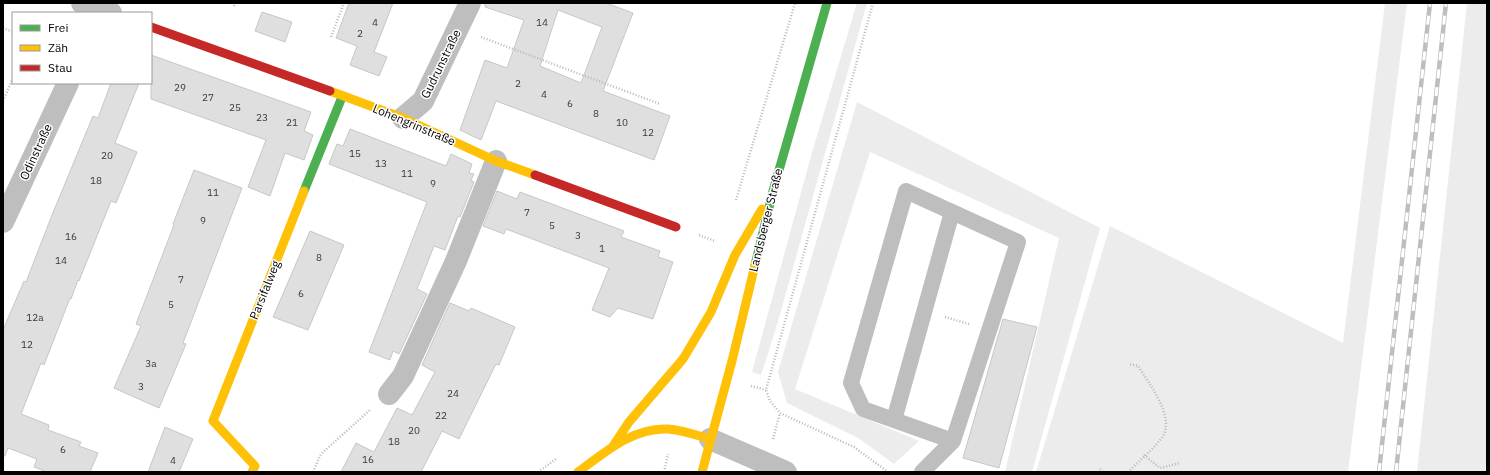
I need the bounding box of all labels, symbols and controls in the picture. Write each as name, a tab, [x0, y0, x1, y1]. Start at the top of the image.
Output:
legend	[12, 12, 152, 84]
house number: 4	[372, 16, 378, 29]
house number: 14	[536, 16, 548, 29]
text: Frei	[48, 20, 68, 35]
street label: Gudrunstraße	[417, 26, 464, 101]
house number: 2	[357, 27, 363, 40]
text: Zäh	[48, 40, 68, 55]
text: Stau	[48, 60, 72, 75]
house number: 2	[515, 77, 521, 90]
house number: 29	[174, 81, 186, 94]
house number: 4	[541, 88, 547, 101]
house number: 27	[202, 91, 214, 104]
house number: 6	[567, 97, 573, 110]
street label: Lohengrinstraße	[371, 100, 458, 149]
house number: 25	[229, 101, 241, 114]
house number: 8	[593, 107, 599, 120]
house number: 23	[256, 111, 268, 124]
house number: 21	[286, 116, 298, 129]
house number: 10	[616, 116, 628, 129]
street label: Odinstraße	[16, 121, 55, 182]
house number: 12	[642, 126, 654, 139]
house number: 15	[349, 147, 361, 160]
house number: 20	[101, 149, 113, 162]
house number: 13	[375, 157, 387, 170]
street label: Landsberger Straße	[745, 166, 786, 273]
house number: 11	[401, 167, 413, 180]
house number: 18	[90, 174, 102, 187]
house number: 9	[430, 177, 436, 190]
house number: 11	[207, 186, 219, 199]
house number: 7	[524, 206, 530, 219]
house number: 9	[200, 214, 206, 227]
house number: 5	[549, 219, 555, 232]
house number: 3	[575, 229, 581, 242]
house number: 16	[65, 230, 77, 243]
house number: 1	[599, 242, 605, 255]
house number: 8	[316, 251, 322, 264]
house number: 14	[55, 254, 67, 267]
street label: Parsifalweg	[246, 257, 283, 322]
house number: 7	[178, 273, 184, 286]
house number: 6	[298, 287, 304, 300]
house number: 5	[168, 298, 174, 311]
house number: 12a	[26, 311, 44, 324]
house number: 12	[21, 338, 33, 351]
house number: 3a	[145, 357, 157, 370]
house number: 3	[138, 380, 144, 393]
house number: 24	[447, 387, 459, 400]
house number: 22	[435, 409, 447, 422]
house number: 20	[408, 424, 420, 437]
house number: 18	[388, 435, 400, 448]
house number: 6	[60, 443, 66, 456]
house number: 16	[362, 453, 374, 466]
house number: 4	[170, 454, 176, 467]

